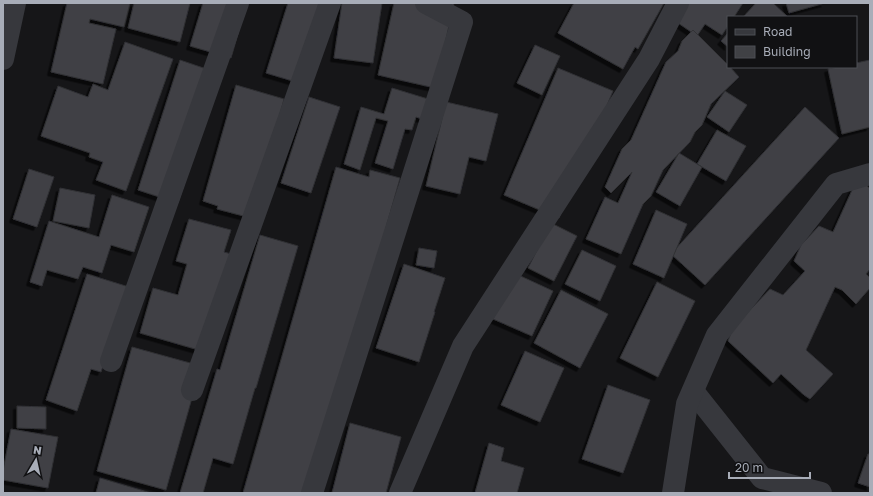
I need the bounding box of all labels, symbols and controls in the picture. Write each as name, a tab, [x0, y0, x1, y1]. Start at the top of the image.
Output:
legend	[727, 16, 857, 68]
text: Road	[763, 24, 792, 39]
text: Building	[763, 44, 811, 59]
north arrow	[16, 440, 56, 480]
text: N	[32, 443, 43, 457]
scale bar	[729, 454, 810, 480]
text: 20 m	[735, 460, 763, 475]

